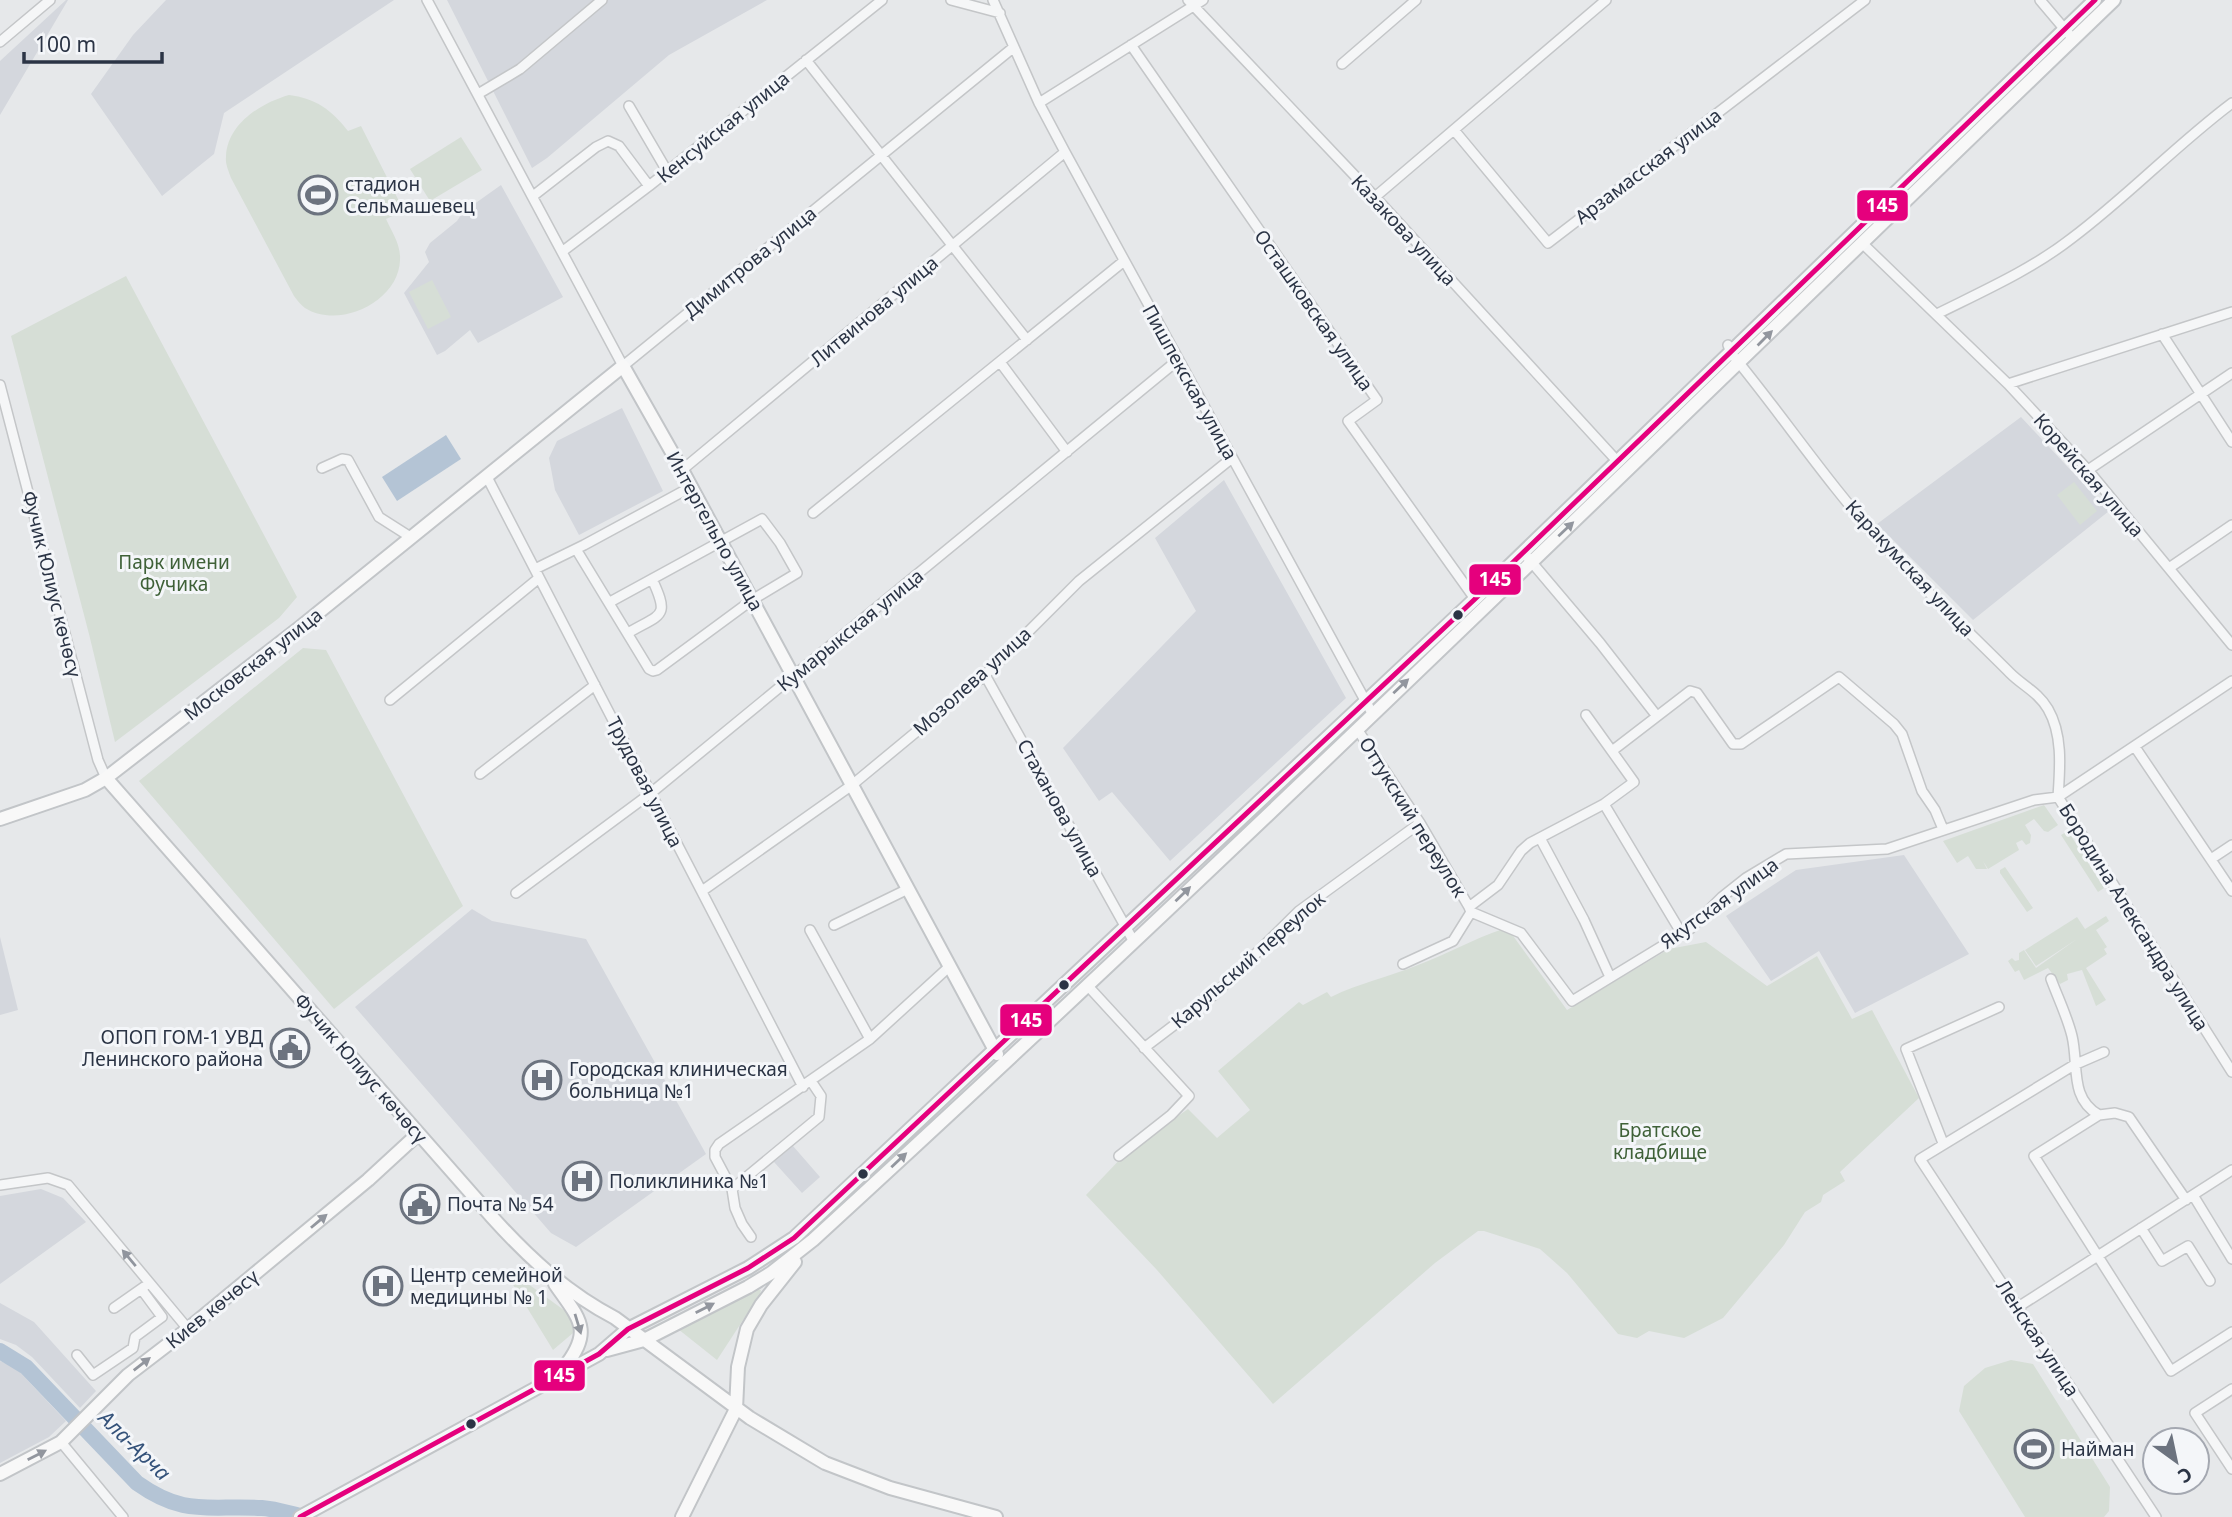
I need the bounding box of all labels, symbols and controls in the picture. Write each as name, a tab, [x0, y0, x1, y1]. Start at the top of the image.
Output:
scale bar	[24, 21, 163, 65]
text: 100 m	[35, 30, 96, 58]
street label: Кенсуйская улица	[651, 65, 795, 189]
street label: Арзамасская улица	[1569, 102, 1727, 230]
street label: Казакова улица	[1346, 169, 1462, 291]
place label: стадион Сельмашевец	[345, 171, 475, 219]
sports icon: стадион Сельмашевец	[297, 174, 339, 216]
line badge: 145	[1856, 189, 1909, 222]
text: 145	[1866, 192, 1898, 218]
street label: Димитрова улица	[678, 200, 822, 324]
street label: Осташковская улица	[1248, 224, 1380, 396]
street label: Литвинова улица	[805, 250, 943, 372]
street label: Пишпекская улица	[1136, 300, 1244, 464]
one-way arrow	[1757, 330, 1773, 346]
street label: Корейская улица	[2028, 408, 2150, 542]
street label: Интергельпо улица	[660, 447, 770, 615]
street label: Фучик Юлиус көчөсү	[16, 488, 88, 680]
street label: Каракумская улица	[1840, 494, 1980, 642]
one-way arrow	[1557, 522, 1574, 538]
park label: Парк имени Фучика	[118, 549, 230, 597]
street label: Кумарыкская улица	[771, 563, 929, 697]
line badge: 145	[1468, 563, 1522, 596]
text: 145	[1479, 566, 1511, 592]
street label: Московская улица	[178, 602, 328, 726]
unlabelled marker	[1451, 608, 1465, 622]
street label: Мозолева улица	[907, 621, 1037, 741]
one-way arrow	[1392, 679, 1409, 695]
street label: Трудовая улица	[601, 712, 689, 852]
street label: Оттукский переулок	[1353, 732, 1473, 902]
street label: Стаханова улица	[1011, 734, 1109, 882]
street label: Бородина Александра улица	[2053, 798, 2215, 1036]
street label: Якутская улица	[1655, 851, 1783, 955]
street label: Карульский переулок	[1165, 886, 1331, 1034]
one-way arrow	[1174, 887, 1191, 903]
unlabelled marker	[1057, 978, 1071, 992]
street label: Фучик Юлиус көчөсү	[289, 987, 434, 1149]
line badge: 145	[999, 1003, 1053, 1037]
text: 145	[1010, 1007, 1042, 1033]
place label: ОПОП ГОМ-1 УВД Ленинского района	[82, 1024, 263, 1072]
public building icon: ОПОП ГОМ-1 УВД Ленинского района	[269, 1027, 311, 1069]
place label: Городская клиническая больница №1	[569, 1056, 788, 1104]
hospital icon: Городская клиническая больница №1	[521, 1059, 563, 1101]
park label: Братское кладбище	[1613, 1117, 1707, 1165]
one-way arrow	[890, 1153, 907, 1169]
hospital icon: Поликлиника №1	[561, 1160, 603, 1202]
unlabelled marker	[856, 1167, 870, 1181]
place label: Поликлиника №1	[609, 1168, 769, 1194]
public building icon: Почта № 54	[399, 1183, 441, 1225]
place label: Почта № 54	[447, 1191, 554, 1217]
one-way arrow	[310, 1214, 327, 1229]
one-way arrow	[121, 1249, 137, 1267]
place label: Центр семейной медицины № 1	[410, 1262, 563, 1310]
street label: Киев көчөсү	[160, 1263, 264, 1355]
hospital icon: Центр семейной медицины № 1	[362, 1265, 404, 1307]
street label: Ленская улица	[1990, 1274, 2086, 1402]
one-way arrow	[695, 1303, 715, 1314]
one-way arrow	[573, 1314, 583, 1335]
one-way arrow	[133, 1358, 151, 1372]
line badge: 145	[533, 1359, 586, 1392]
text: 145	[543, 1362, 575, 1388]
water label: Ала-Арча	[92, 1402, 177, 1486]
unlabelled marker	[464, 1417, 478, 1431]
north arrow	[2141, 1426, 2211, 1496]
sports icon: Найман	[2013, 1428, 2055, 1470]
place label: Найман	[2061, 1436, 2134, 1462]
one-way arrow	[27, 1449, 47, 1460]
text: С	[2173, 1461, 2197, 1490]

